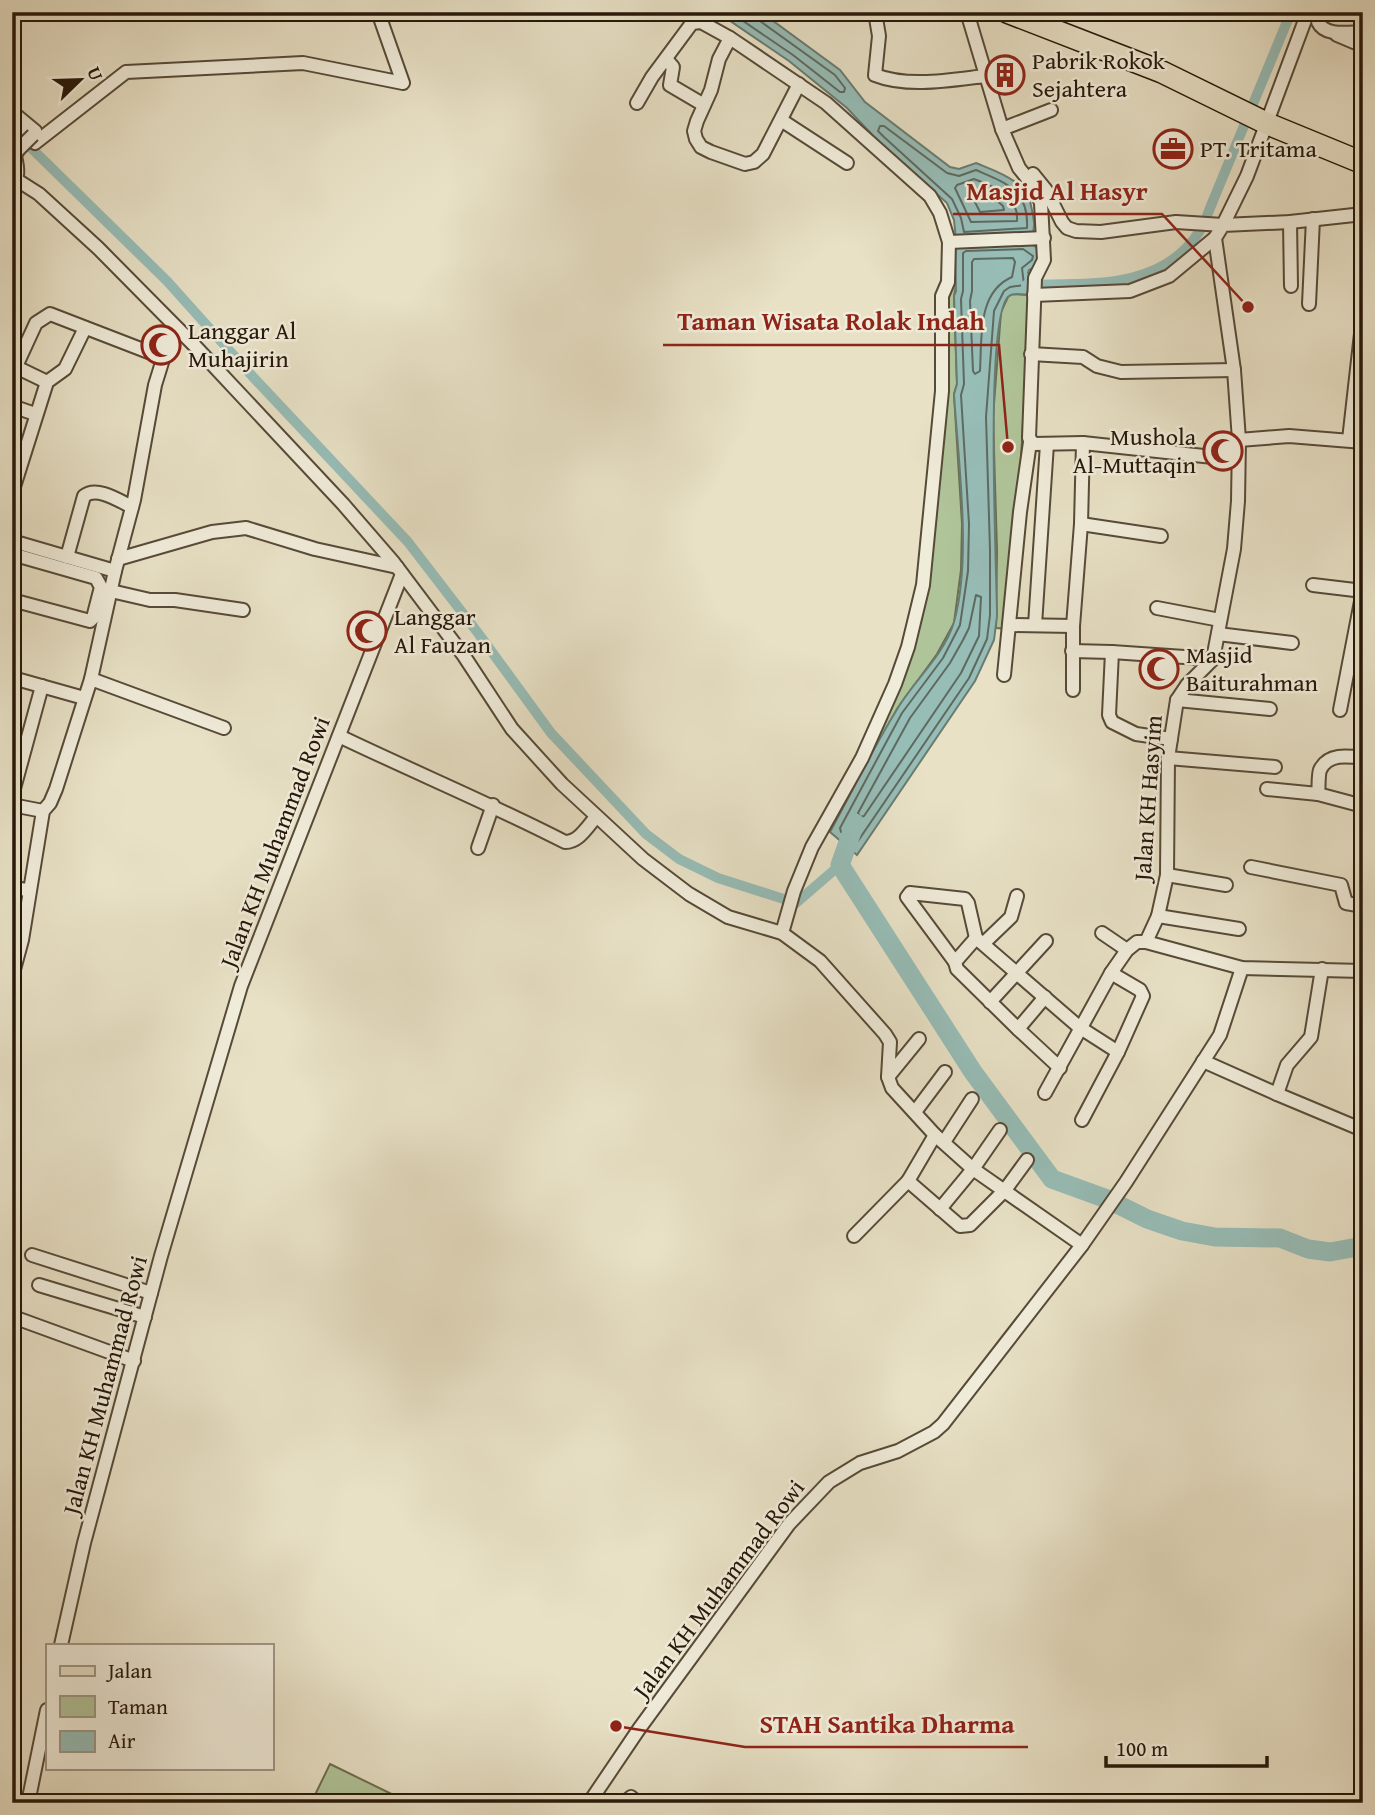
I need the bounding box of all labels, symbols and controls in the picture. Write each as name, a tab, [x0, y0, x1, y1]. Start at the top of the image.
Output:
place label: Pabrik Rokok Sejahtera	[1032, 43, 1166, 106]
north arrow	[46, 46, 116, 116]
building icon: Pabrik Rokok Sejahtera	[984, 54, 1026, 96]
text: U	[80, 62, 111, 85]
office icon: PT. Tritama	[1152, 128, 1194, 170]
place label: PT. Tritama	[1200, 131, 1317, 166]
callout: Masjid Al Hasyr	[953, 167, 1162, 214]
text: Masjid Al Hasyr	[966, 171, 1148, 210]
callout: Taman Wisata Rolak Indah	[663, 298, 999, 345]
text: Taman Wisata Rolak Indah	[677, 301, 985, 340]
place label: Langgar Al Muhajirin	[188, 313, 296, 376]
mosque icon: Langgar Al Muhajirin	[140, 324, 182, 366]
place label: Mushola Al-Muttaqin	[1073, 419, 1197, 482]
mosque icon: Mushola Al-Muttaqin	[1202, 430, 1244, 472]
place label: Langgar Al Fauzan	[394, 599, 492, 662]
mosque icon: Langgar Al Fauzan	[346, 610, 388, 652]
place label: Masjid Baiturahman	[1186, 637, 1319, 700]
mosque icon: Masjid Baiturahman	[1138, 648, 1180, 690]
street label: Jalan KH Muhammad Rowi	[209, 711, 339, 975]
street label: Jalan KH Hasyim	[1124, 713, 1171, 885]
street label: Jalan KH Muhammad Rowi	[52, 1251, 156, 1521]
street label: Jalan KH Muhammad Rowi	[623, 1471, 813, 1708]
legend	[46, 1644, 273, 1770]
text: Jalan	[105, 1655, 152, 1686]
text: Taman	[108, 1691, 168, 1722]
callout: STAH Santika Dharma	[745, 1700, 1028, 1747]
text: STAH Santika Dharma	[759, 1704, 1015, 1743]
scale bar	[1106, 1724, 1266, 1768]
text: Air	[108, 1725, 136, 1756]
text: 100 m	[1116, 1733, 1168, 1764]

